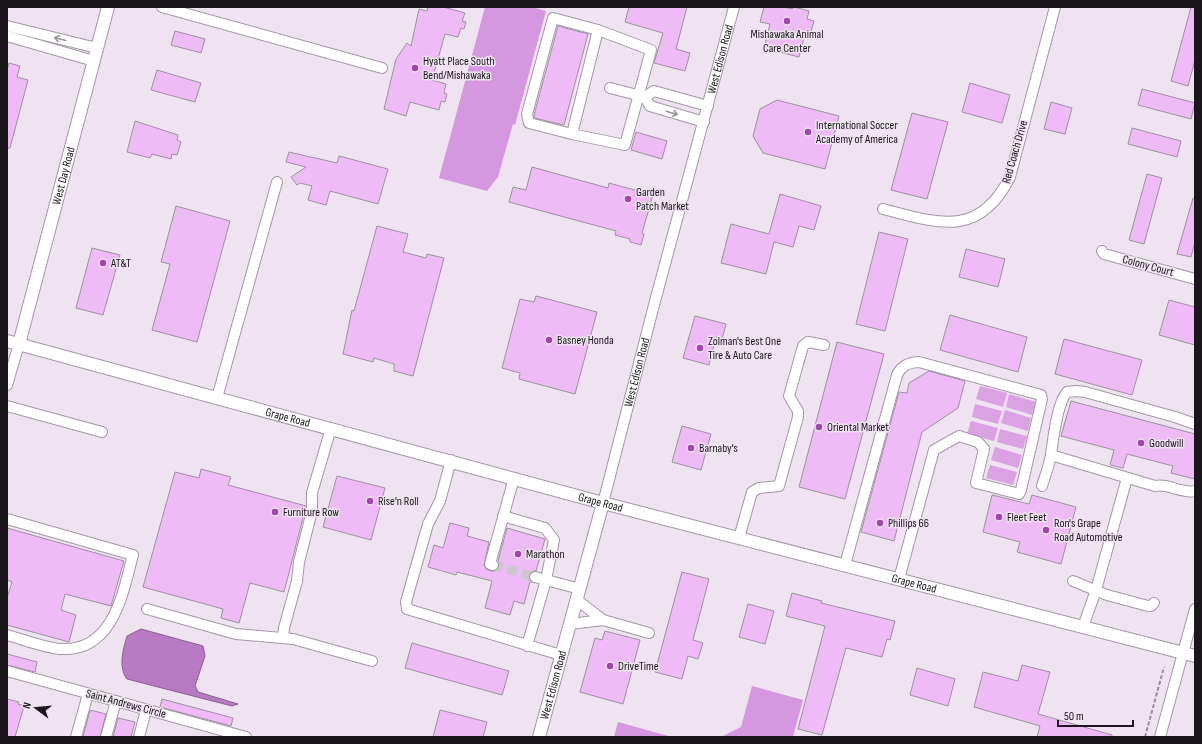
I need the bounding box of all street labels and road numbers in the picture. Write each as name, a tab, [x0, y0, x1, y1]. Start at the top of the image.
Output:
street label: West Edison Road	[704, 23, 736, 95]
street label: Red Coach Drive	[999, 118, 1031, 185]
street label: West Day Road	[49, 145, 78, 206]
street label: Colony Court	[1121, 252, 1176, 280]
street label: West Edison Road	[621, 336, 653, 408]
street label: Grape Road	[264, 404, 312, 431]
street label: Grape Road	[576, 489, 624, 515]
street label: Grape Road	[890, 570, 938, 596]
street label: West Edison Road	[537, 649, 570, 721]
street label: Saint Andrews Circle	[84, 686, 168, 722]

